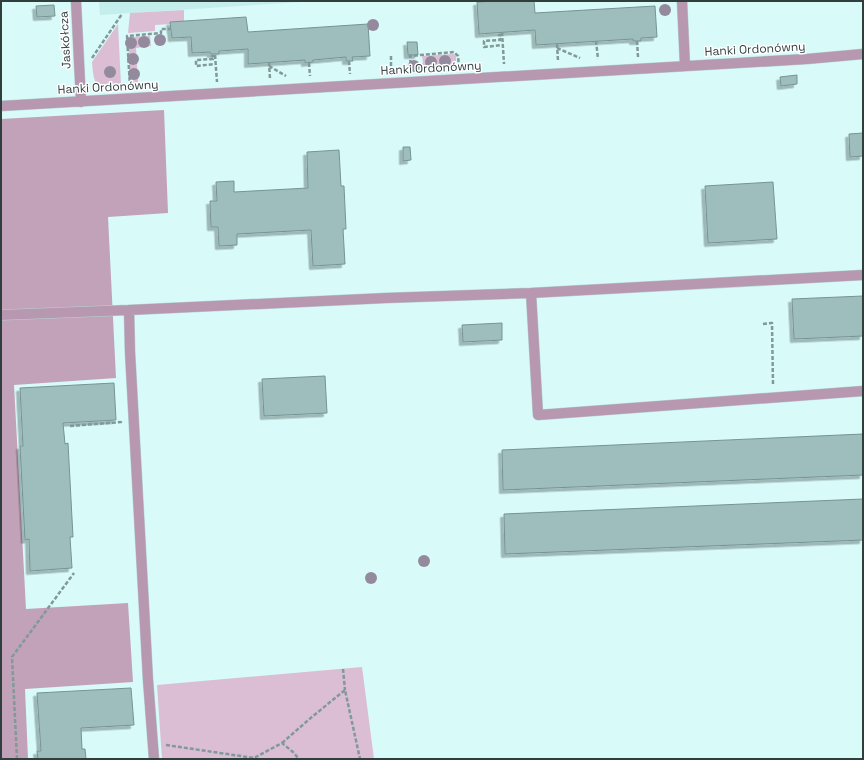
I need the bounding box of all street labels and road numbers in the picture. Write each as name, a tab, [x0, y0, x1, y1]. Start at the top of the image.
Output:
street label: Jaskółcza	[55, 10, 75, 69]
street label: Hanki Ordonówny	[704, 38, 806, 60]
street label: Hanki Ordonówny	[380, 57, 482, 79]
street label: Hanki Ordonówny	[57, 76, 159, 98]

